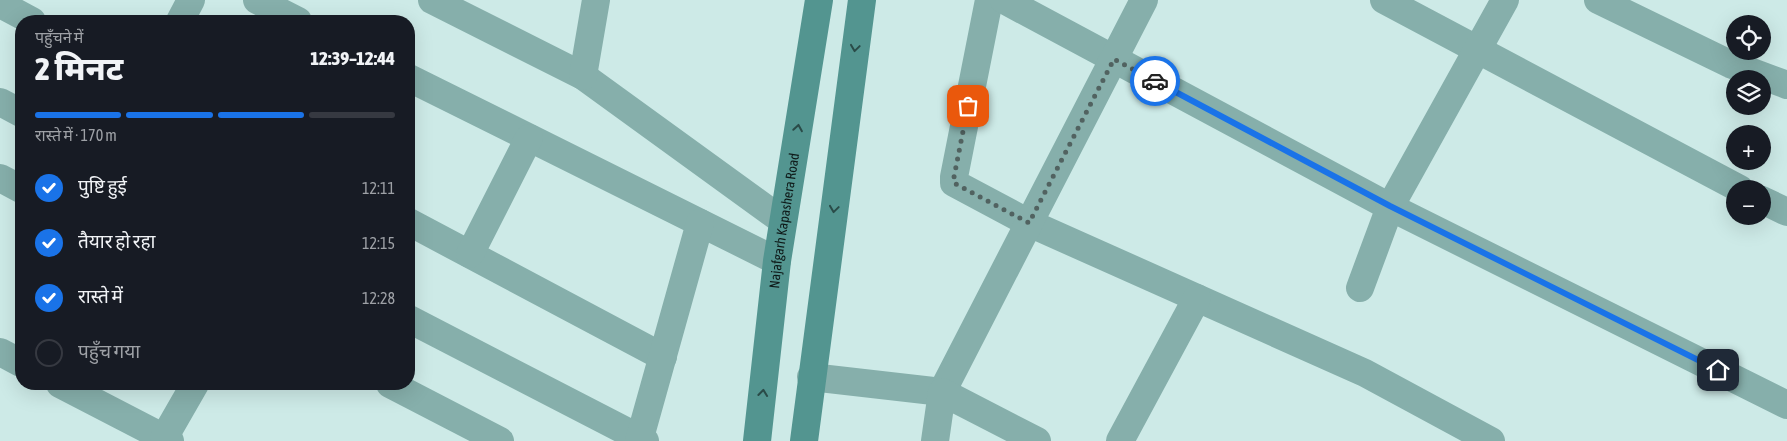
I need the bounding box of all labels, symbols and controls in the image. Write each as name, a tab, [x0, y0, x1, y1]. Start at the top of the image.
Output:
map controls	[1726, 15, 1771, 225]
button: locate	[1726, 15, 1771, 60]
text: पहुँचने में	[35, 28, 83, 46]
one-way arrow	[850, 45, 861, 53]
text: 12:39–12:44	[310, 47, 395, 69]
text: 2 मिनट	[35, 50, 123, 87]
courier	[1130, 56, 1180, 106]
icon: car	[1141, 67, 1169, 95]
button: layers	[1726, 70, 1771, 115]
pin	[947, 85, 989, 127]
icon: bag	[954, 92, 982, 120]
one-way arrow	[793, 123, 803, 132]
button: +	[1726, 125, 1771, 170]
text: रास्ते में · 170 m	[35, 126, 117, 144]
street label: Najafgarh Kapashera Road	[766, 152, 802, 289]
icon: check	[35, 174, 63, 202]
text: पुष्टि हुई	[78, 175, 127, 197]
text: 12:11	[362, 179, 395, 197]
button: −	[1726, 180, 1771, 225]
one-way arrow	[829, 206, 840, 214]
icon: check	[35, 229, 63, 257]
text: तैयार हो रहा	[78, 230, 156, 252]
text: 12:15	[362, 234, 395, 252]
icon: check	[35, 284, 63, 312]
text: रास्ते में	[78, 285, 123, 307]
text: 12:28	[362, 289, 395, 307]
text: पहुँच गया	[78, 340, 140, 362]
pin	[1697, 349, 1739, 391]
icon: home	[1704, 356, 1732, 384]
one-way arrow	[757, 388, 768, 396]

